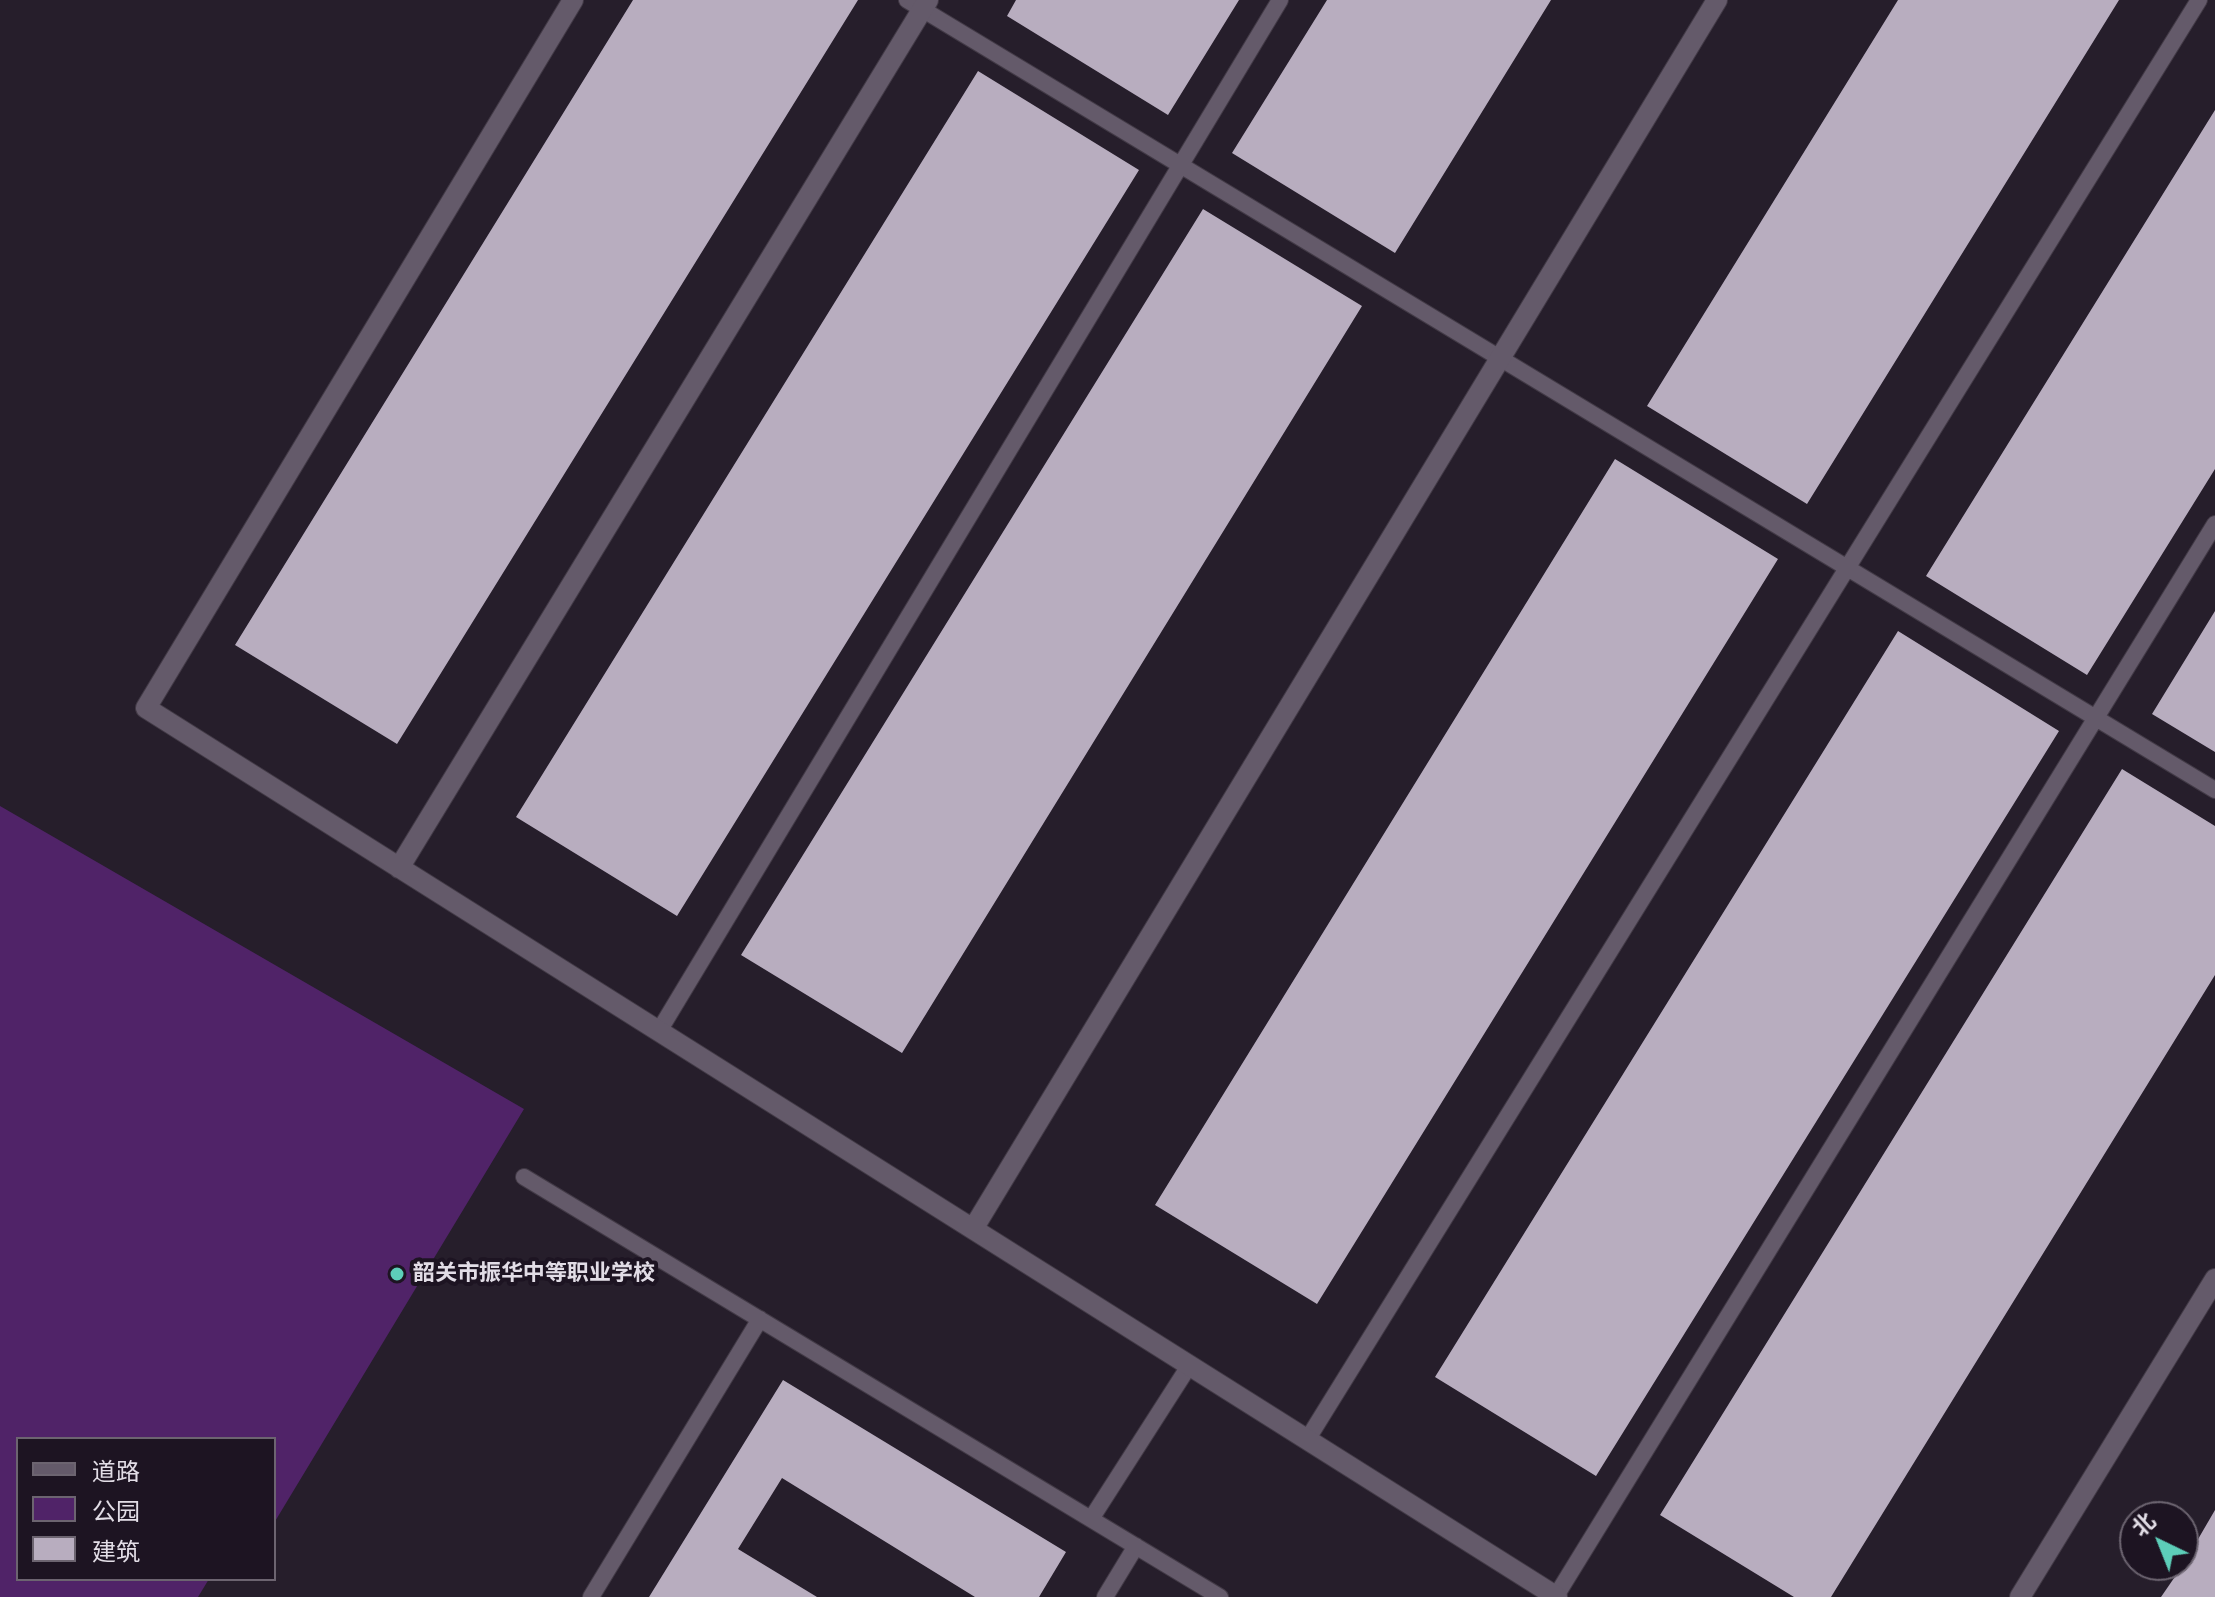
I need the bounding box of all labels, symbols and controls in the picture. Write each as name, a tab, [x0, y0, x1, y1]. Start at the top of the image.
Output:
place label: 韶关市振华中等职业学校	[413, 1261, 655, 1287]
marker: 韶关市振华中等职业学校	[388, 1265, 406, 1283]
legend	[16, 1437, 276, 1581]
text: 道路	[92, 1457, 140, 1487]
text: 公园	[92, 1497, 140, 1527]
north arrow	[2119, 1501, 2199, 1581]
text: 北	[2126, 1507, 2161, 1542]
text: 建筑	[92, 1537, 140, 1567]

